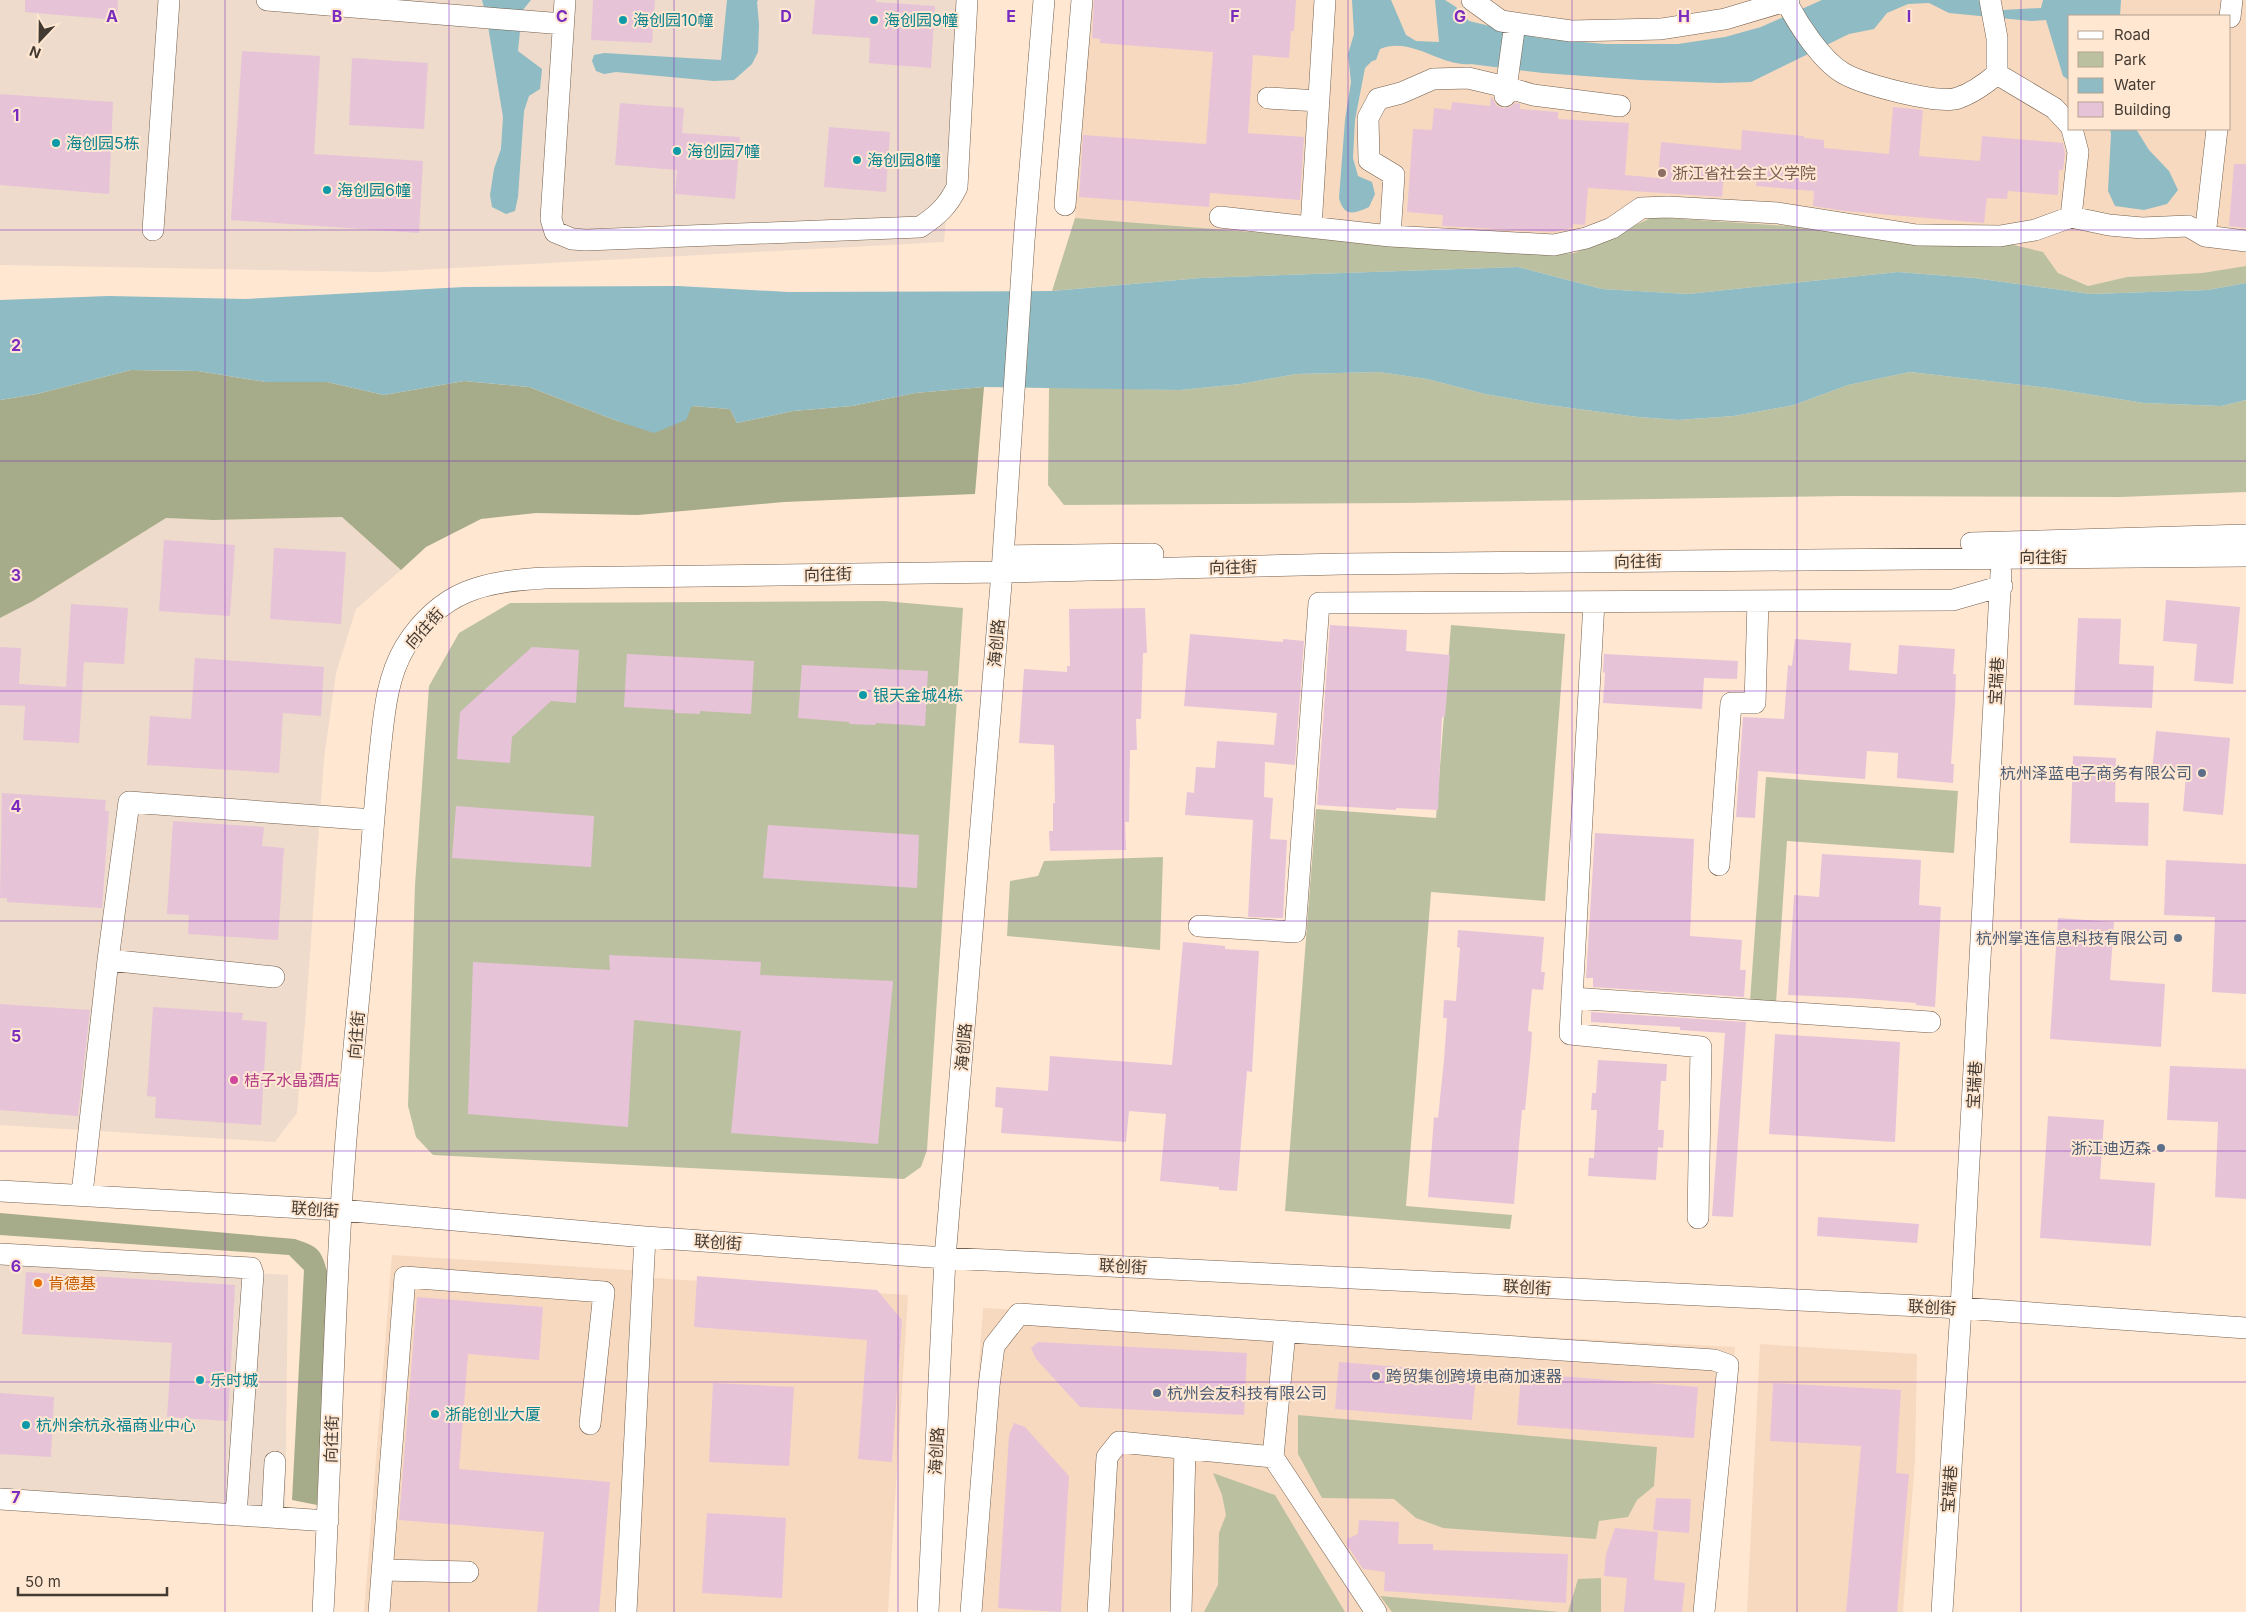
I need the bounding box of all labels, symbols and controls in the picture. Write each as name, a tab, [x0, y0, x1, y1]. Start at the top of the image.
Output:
text: A	[106, 6, 118, 26]
text: B	[332, 6, 342, 26]
text: C	[556, 6, 568, 26]
text: D	[780, 6, 792, 26]
text: E	[1006, 6, 1016, 26]
text: F	[1230, 6, 1240, 26]
text: G	[1454, 6, 1466, 26]
text: H	[1678, 6, 1690, 26]
text: I	[1907, 6, 1911, 26]
place label: 海创园10幢	[633, 10, 714, 30]
place label: 海创园9幢	[884, 10, 958, 30]
marker: 海创园10幢	[617, 14, 629, 26]
marker: 海创园9幢	[868, 14, 880, 26]
north arrow	[15, 15, 65, 65]
legend	[2068, 15, 2231, 130]
text: Road	[2114, 25, 2150, 44]
text: N	[27, 43, 43, 62]
text: Park	[2114, 50, 2147, 69]
text: Water	[2114, 75, 2156, 94]
text: Building	[2114, 100, 2171, 119]
text: 1	[13, 105, 19, 125]
place label: 海创园5栋	[66, 133, 140, 153]
marker: 海创园5栋	[50, 137, 62, 149]
place label: 海创园7幢	[687, 141, 760, 161]
marker: 海创园7幢	[671, 145, 683, 157]
place label: 海创园8幢	[867, 150, 941, 170]
marker: 海创园8幢	[851, 154, 863, 166]
place label: 浙江省社会主义学院	[1672, 163, 1816, 183]
marker: 浙江省社会主义学院	[1656, 167, 1668, 179]
place label: 海创园6幢	[337, 180, 411, 200]
marker: 海创园6幢	[321, 184, 333, 196]
text: 2	[11, 335, 21, 355]
street label: 向往街	[2019, 547, 2067, 567]
street label: 向往街	[1614, 551, 1662, 571]
street label: 向往街	[1209, 557, 1257, 577]
street label: 向往街	[804, 564, 852, 584]
text: 3	[11, 565, 21, 585]
street label: 向往街	[401, 603, 447, 653]
street label: 海创路	[984, 618, 1008, 668]
street label: 宝瑞巷	[1985, 657, 2007, 705]
place label: 银天金城4栋	[873, 685, 963, 705]
marker: 银天金城4栋	[857, 689, 869, 701]
place label: 杭州泽蓝电子商务有限公司	[2000, 763, 2192, 783]
marker: 杭州泽蓝电子商务有限公司	[2196, 767, 2208, 779]
text: 4	[11, 796, 22, 816]
place label: 杭州掌连信息科技有限公司	[1976, 928, 2168, 948]
marker: 杭州掌连信息科技有限公司	[2172, 932, 2184, 944]
street label: 向往街	[344, 1010, 368, 1060]
street label: 海创路	[951, 1022, 975, 1072]
text: 5	[11, 1026, 21, 1046]
street label: 宝瑞巷	[1963, 1061, 1985, 1109]
place label: 桔子水晶酒店	[244, 1070, 340, 1090]
marker: 桔子水晶酒店	[228, 1074, 240, 1086]
place label: 浙江迪迈森	[2071, 1138, 2151, 1158]
marker: 浙江迪迈森	[2155, 1142, 2167, 1154]
street label: 联创街	[290, 1197, 340, 1221]
street label: 联创街	[693, 1230, 743, 1254]
street label: 联创街	[1099, 1255, 1147, 1277]
text: 6	[11, 1256, 21, 1276]
place label: 肯德基	[48, 1273, 96, 1293]
street label: 联创街	[1503, 1276, 1551, 1298]
marker: 肯德基	[32, 1277, 44, 1289]
street label: 联创街	[1908, 1296, 1956, 1318]
place label: 跨贸集创跨境电商加速器	[1386, 1366, 1562, 1386]
place label: 乐时城	[210, 1370, 258, 1390]
marker: 跨贸集创跨境电商加速器	[1370, 1370, 1382, 1382]
marker: 乐时城	[194, 1374, 206, 1386]
place label: 杭州会友科技有限公司	[1167, 1383, 1327, 1403]
marker: 杭州会友科技有限公司	[1151, 1387, 1163, 1399]
place label: 浙能创业大厦	[445, 1404, 541, 1424]
marker: 浙能创业大厦	[429, 1408, 441, 1420]
place label: 杭州余杭永福商业中心	[36, 1415, 196, 1435]
street label: 向往街	[320, 1415, 342, 1463]
marker: 杭州余杭永福商业中心	[20, 1419, 32, 1431]
street label: 海创路	[925, 1427, 947, 1475]
street label: 宝瑞巷	[1937, 1464, 1961, 1514]
text: 7	[11, 1487, 21, 1507]
scale bar	[18, 1564, 166, 1596]
text: 50 m	[25, 1572, 61, 1591]

